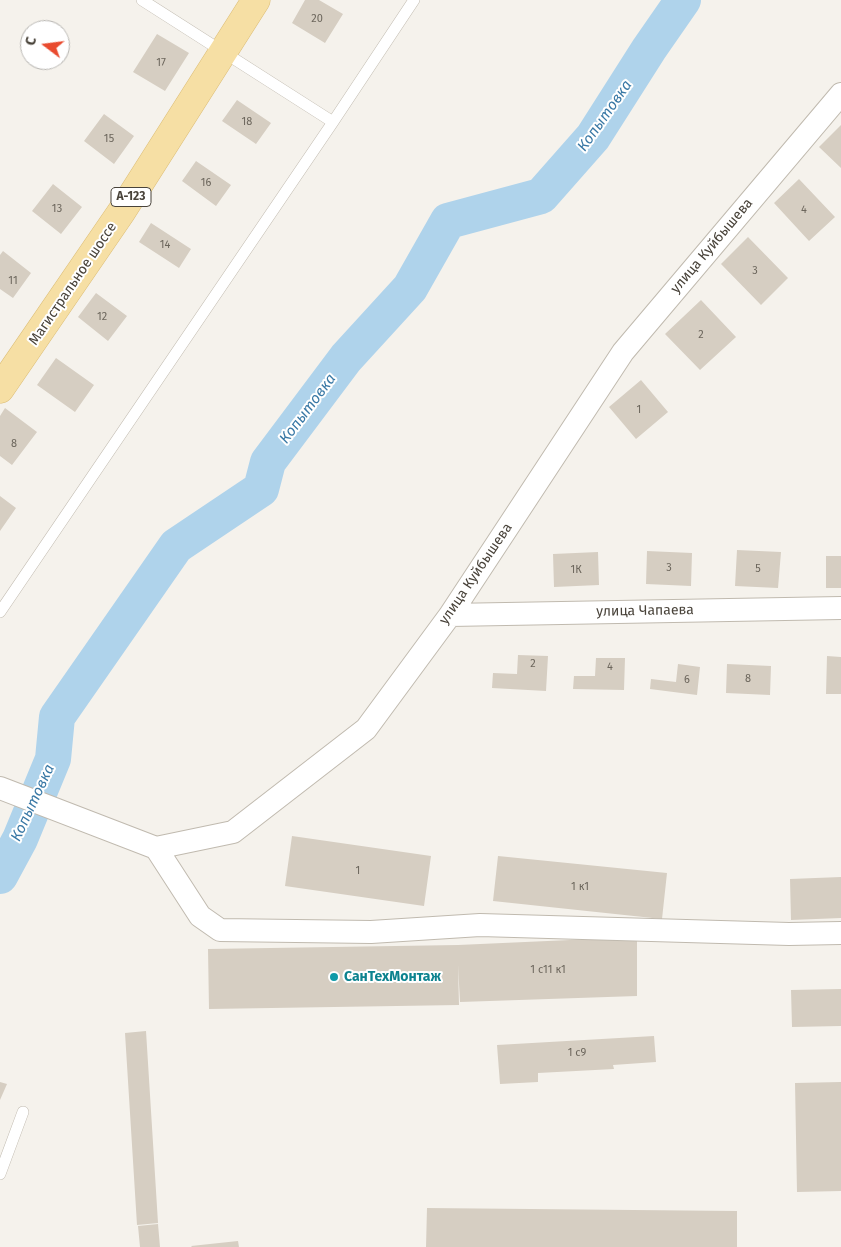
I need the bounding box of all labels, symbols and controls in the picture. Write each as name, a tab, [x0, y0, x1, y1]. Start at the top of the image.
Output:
house number: 20	[311, 12, 323, 26]
north arrow	[20, 20, 70, 70]
text: С	[22, 35, 40, 47]
house number: 17	[156, 56, 166, 70]
water label: Копытовка	[574, 77, 636, 155]
house number: 18	[242, 115, 252, 129]
house number: 15	[104, 132, 114, 146]
house number: 16	[201, 176, 211, 190]
road number: А-123	[111, 188, 151, 206]
street label: улица Куйбышева	[667, 195, 757, 297]
house number: 13	[52, 202, 62, 216]
house number: 4	[801, 203, 807, 217]
street label: Магистральное шоссе	[26, 219, 120, 349]
house number: 14	[160, 238, 170, 252]
house number: 3	[752, 264, 758, 278]
house number: 11	[8, 274, 18, 288]
house number: 12	[97, 310, 107, 324]
house number: 2	[698, 328, 704, 342]
water label: Копытовка	[276, 371, 340, 447]
house number: 1	[637, 403, 641, 417]
house number: 8	[11, 437, 17, 451]
street label: улица Куйбышева	[436, 520, 516, 628]
house number: 3	[666, 561, 672, 575]
house number: 5	[755, 562, 761, 576]
house number: 1К	[570, 563, 582, 577]
street label: улица Чапаева	[596, 602, 694, 620]
house number: 2	[530, 657, 536, 671]
house number: 4	[607, 660, 613, 674]
house number: 8	[745, 672, 751, 686]
house number: 6	[684, 673, 690, 687]
water label: Копытовка	[7, 762, 59, 844]
house number: 1	[356, 864, 360, 878]
house number: 1 к1	[571, 880, 589, 894]
house number: 1 с11 к1	[530, 963, 566, 977]
place label: СанТехМонтаж	[344, 969, 441, 985]
marker: СанТехМонтаж	[328, 971, 340, 983]
house number: 1 с9	[568, 1046, 586, 1060]

